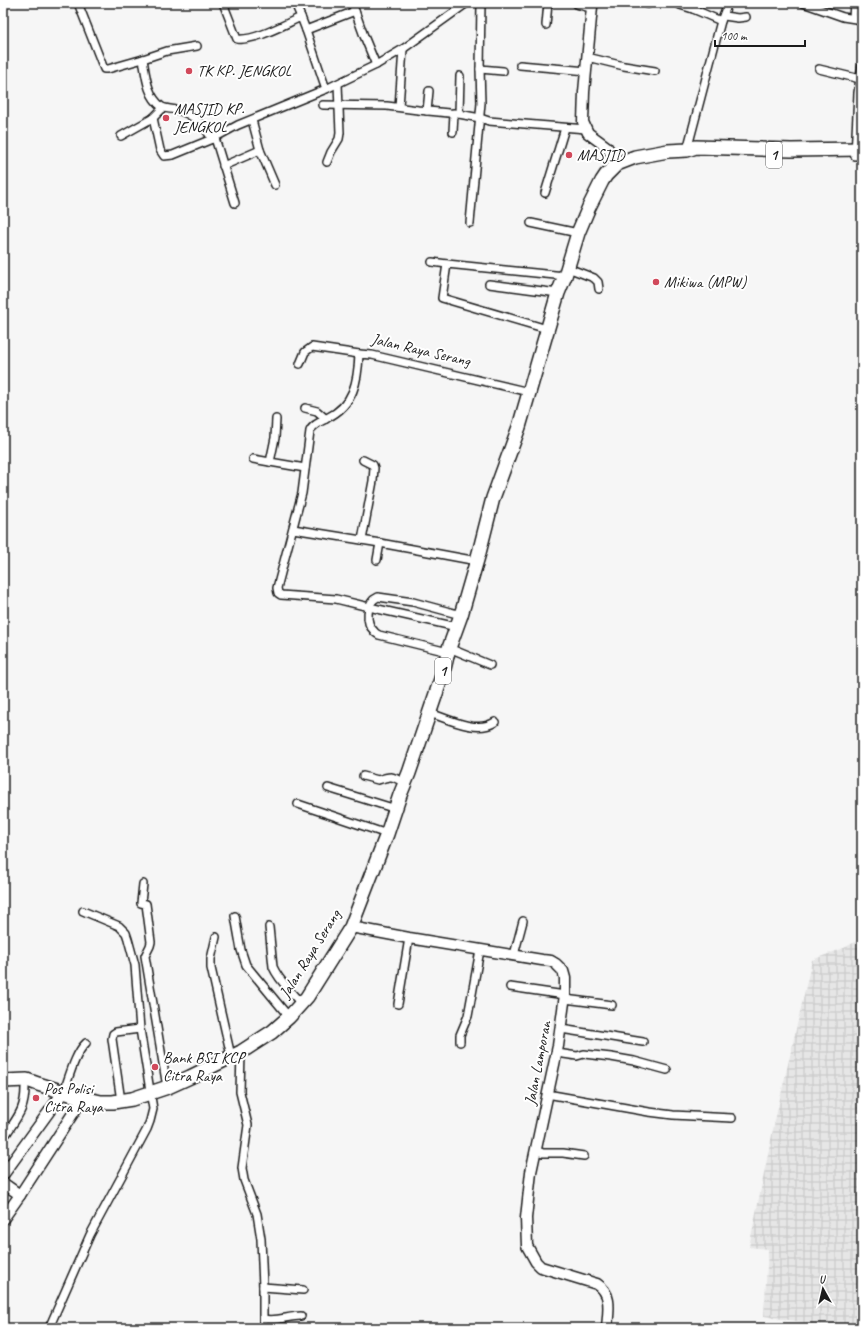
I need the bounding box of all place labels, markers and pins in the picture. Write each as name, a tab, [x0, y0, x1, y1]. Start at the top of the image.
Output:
place label: TK KP. JENGKOL	[197, 61, 291, 81]
marker: TK KP. JENGKOL	[184, 66, 194, 76]
place label: MASJID KP. JENGKOL	[173, 99, 245, 137]
marker: MASJID KP. JENGKOL	[161, 113, 171, 123]
place label: MASJID	[577, 145, 626, 165]
marker: MASJID	[564, 150, 574, 160]
place label: Mikiwa (MPW)	[664, 272, 747, 292]
marker: Mikiwa (MPW)	[651, 277, 661, 287]
place label: Bank BSI KCP Citra Raya	[163, 1048, 247, 1086]
marker: Bank BSI KCP Citra Raya	[150, 1062, 160, 1072]
place label: Pos Polisi Citra Raya	[44, 1079, 104, 1117]
marker: Pos Polisi Citra Raya	[31, 1093, 41, 1103]

